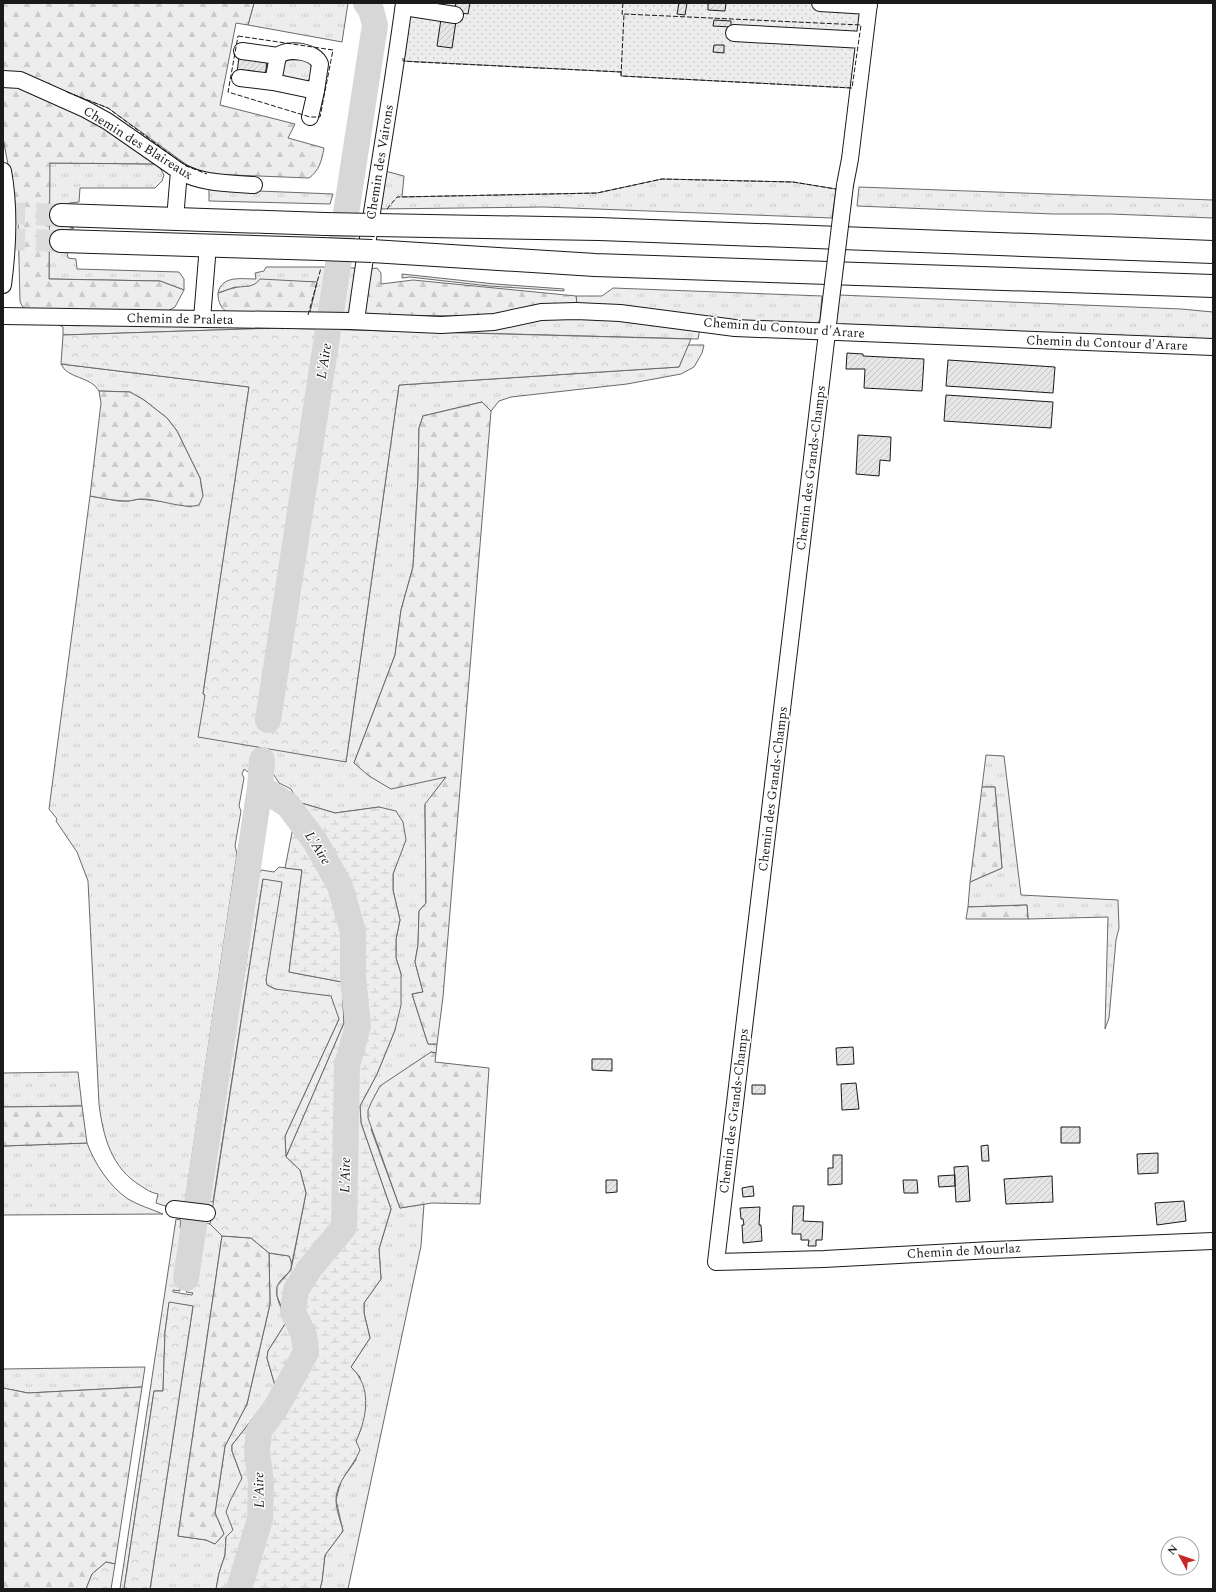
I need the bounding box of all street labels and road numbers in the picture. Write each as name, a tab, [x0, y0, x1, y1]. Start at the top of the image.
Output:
street label: Chemin des Blaireaux	[79, 101, 197, 185]
street label: Chemin des Vairons	[361, 103, 399, 221]
street label: Chemin de Praleta	[126, 308, 234, 330]
street label: Chemin du Contour d'Arare	[703, 312, 865, 344]
street label: Chemin du Contour d'Arare	[1026, 330, 1188, 356]
street label: Chemin des Grands-Champs	[791, 384, 831, 552]
street label: Chemin des Grands-Champs	[753, 705, 793, 873]
street label: Chemin des Grands-Champs	[714, 1027, 754, 1195]
street label: Chemin de Mourlaz	[906, 1238, 1022, 1264]

